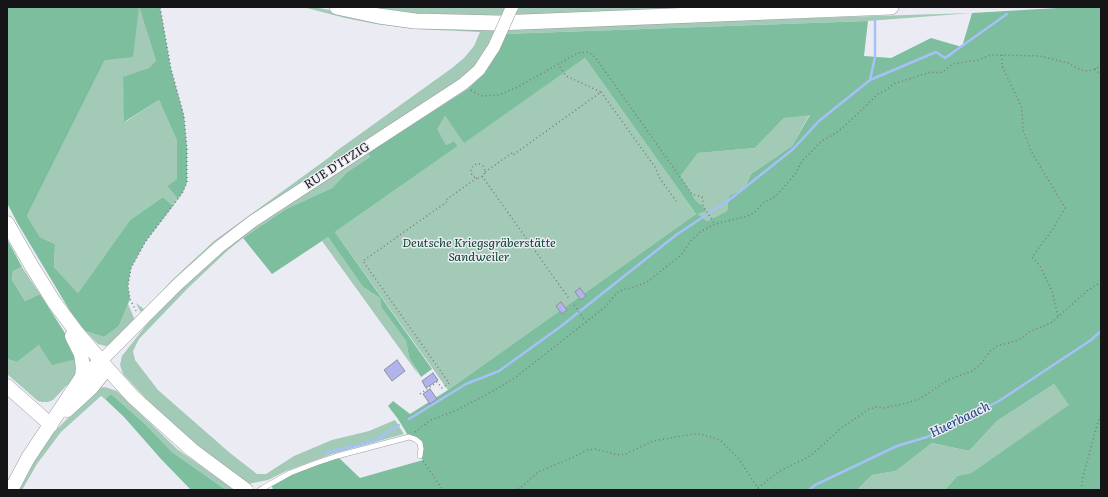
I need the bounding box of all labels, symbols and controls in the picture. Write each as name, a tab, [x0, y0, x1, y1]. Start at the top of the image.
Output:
street label: RUE D'ITZIG	[302, 140, 372, 192]
park label: Deutsche Kriegsgräberstätte Sandweiler	[402, 236, 556, 264]
water label: Huerbaach	[927, 399, 993, 441]

